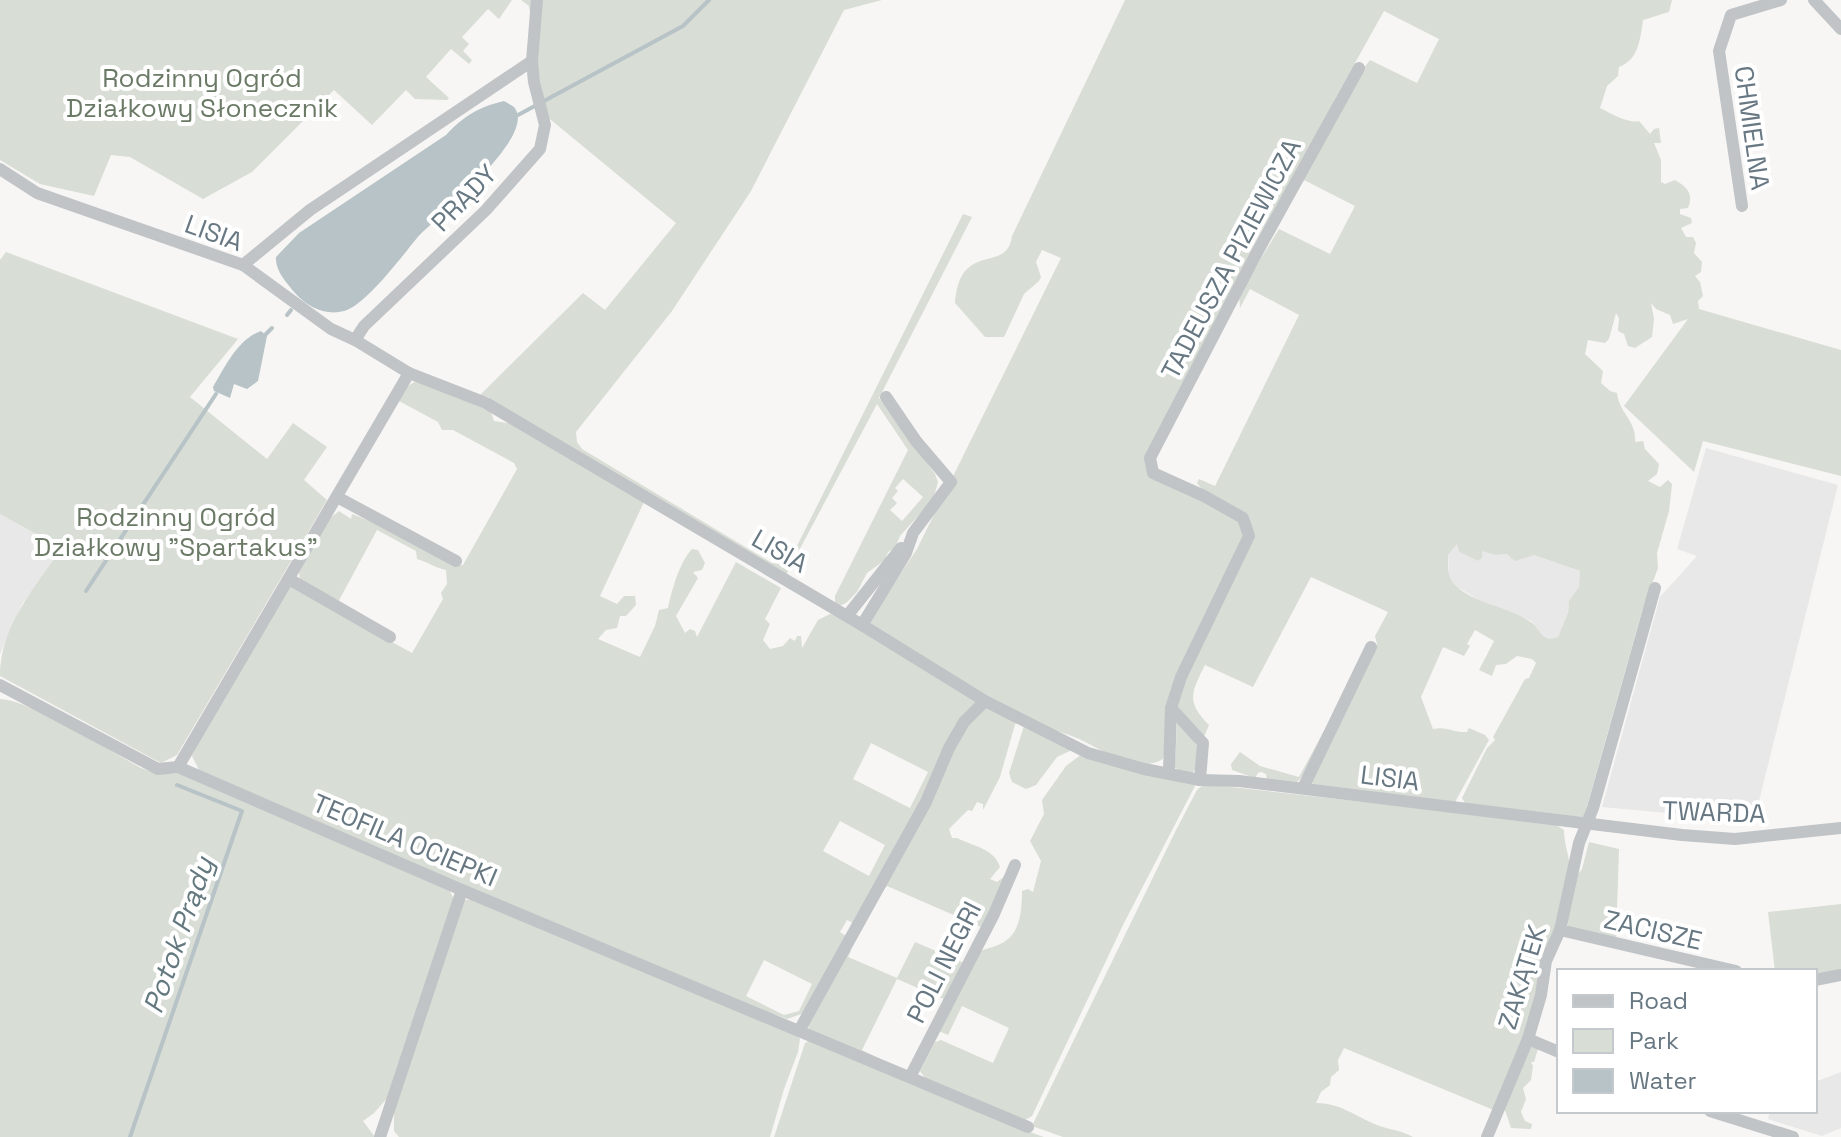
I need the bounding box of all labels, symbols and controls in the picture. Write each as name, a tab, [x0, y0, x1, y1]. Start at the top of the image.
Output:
park label: Rodzinny Ogród Działkowy Słonecznik	[66, 61, 338, 125]
street label: CHMIELNA	[1726, 64, 1778, 192]
street label: TADEUSZA PIZIEWICZA	[1153, 133, 1309, 385]
street label: PRĄDY	[424, 157, 504, 239]
street label: LISIA	[180, 207, 248, 259]
park label: Rodzinny Ogród Działkowy "Spartakus"	[34, 500, 318, 564]
street label: LISIA	[746, 521, 814, 581]
street label: LISIA	[1359, 758, 1421, 798]
street label: TEOFILA OCIEPKI	[307, 786, 503, 894]
street label: TWARDA	[1662, 793, 1766, 831]
water label: Potok Prądy	[134, 850, 222, 1018]
street label: POLI NEGRI	[899, 895, 989, 1029]
street label: ZACISZE	[1601, 902, 1705, 958]
street label: ZAKĄTEK	[1490, 921, 1554, 1033]
legend	[1557, 969, 1817, 1113]
text: Road	[1629, 985, 1688, 1016]
text: Park	[1629, 1025, 1679, 1056]
text: Water	[1629, 1065, 1697, 1096]

